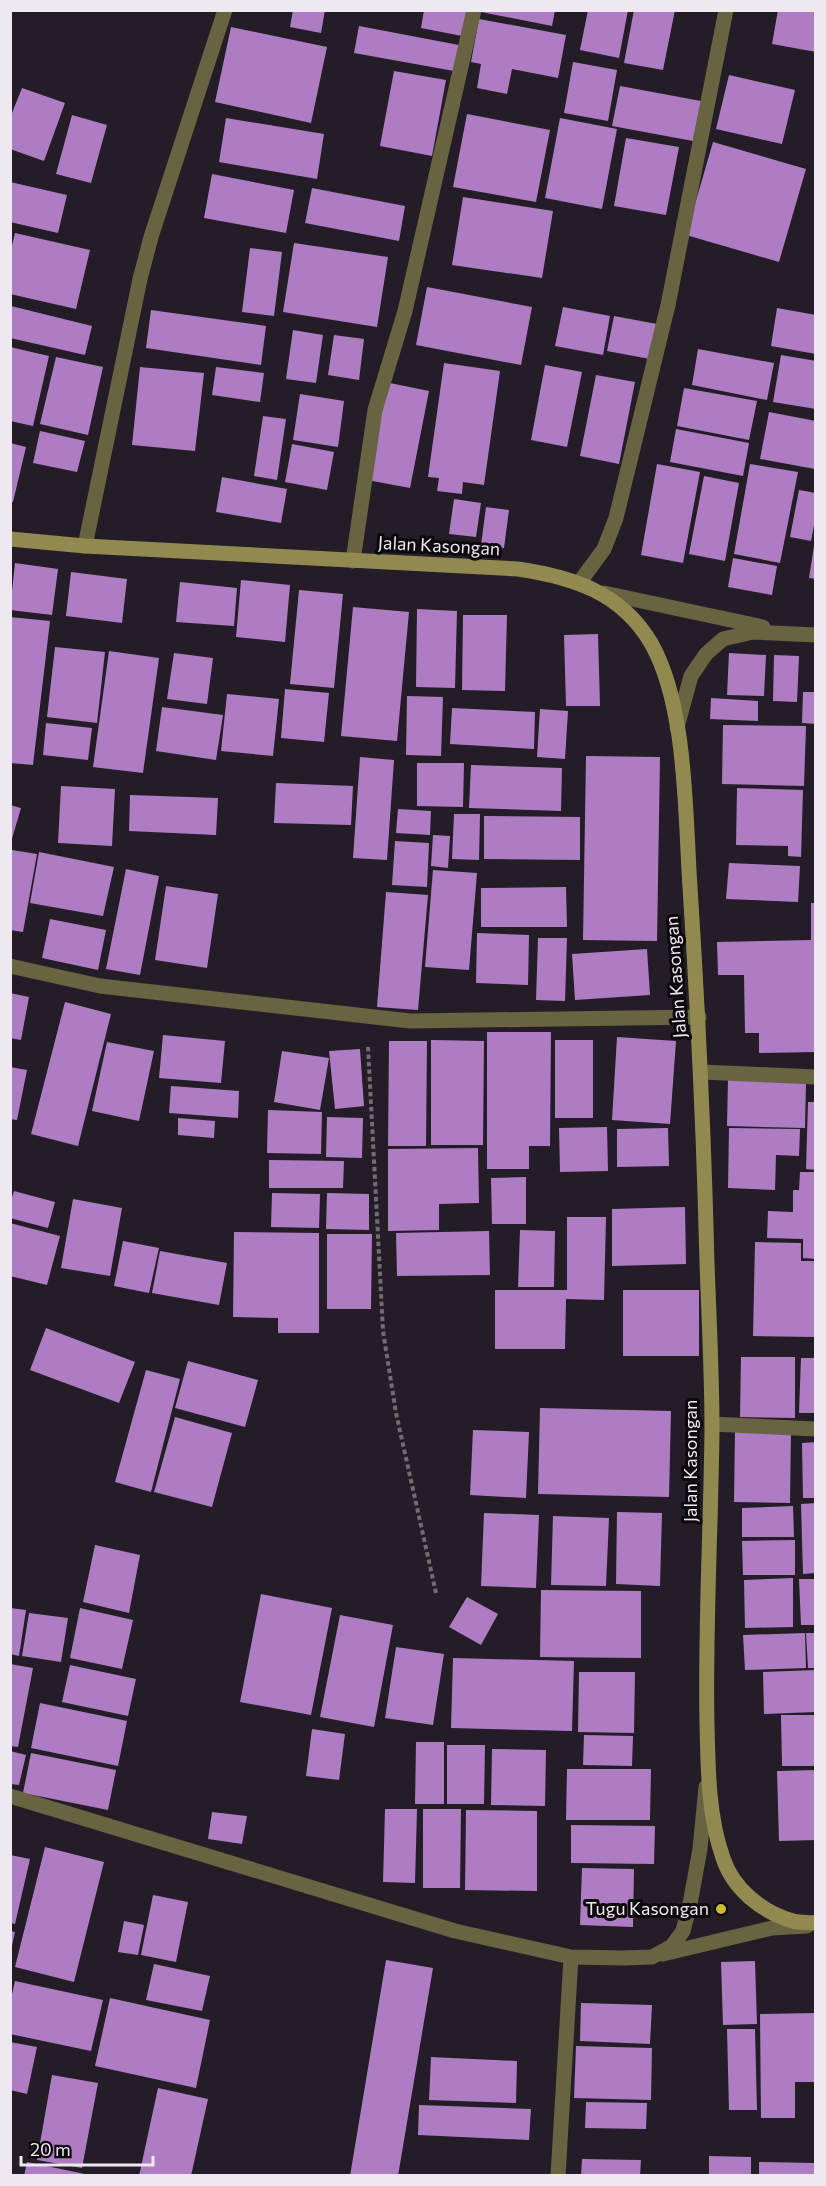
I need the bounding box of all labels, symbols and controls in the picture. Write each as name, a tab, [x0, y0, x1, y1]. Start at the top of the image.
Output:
street label: Jalan Kasongan	[377, 531, 501, 559]
street label: Jalan Kasongan	[660, 915, 690, 1039]
street label: Jalan Kasongan	[679, 1400, 701, 1522]
place label: Tugu Kasongan	[586, 1897, 709, 1919]
marker: Tugu Kasongan	[714, 1902, 728, 1916]
scale bar	[21, 2129, 153, 2167]
text: 20 m	[30, 2138, 71, 2160]

